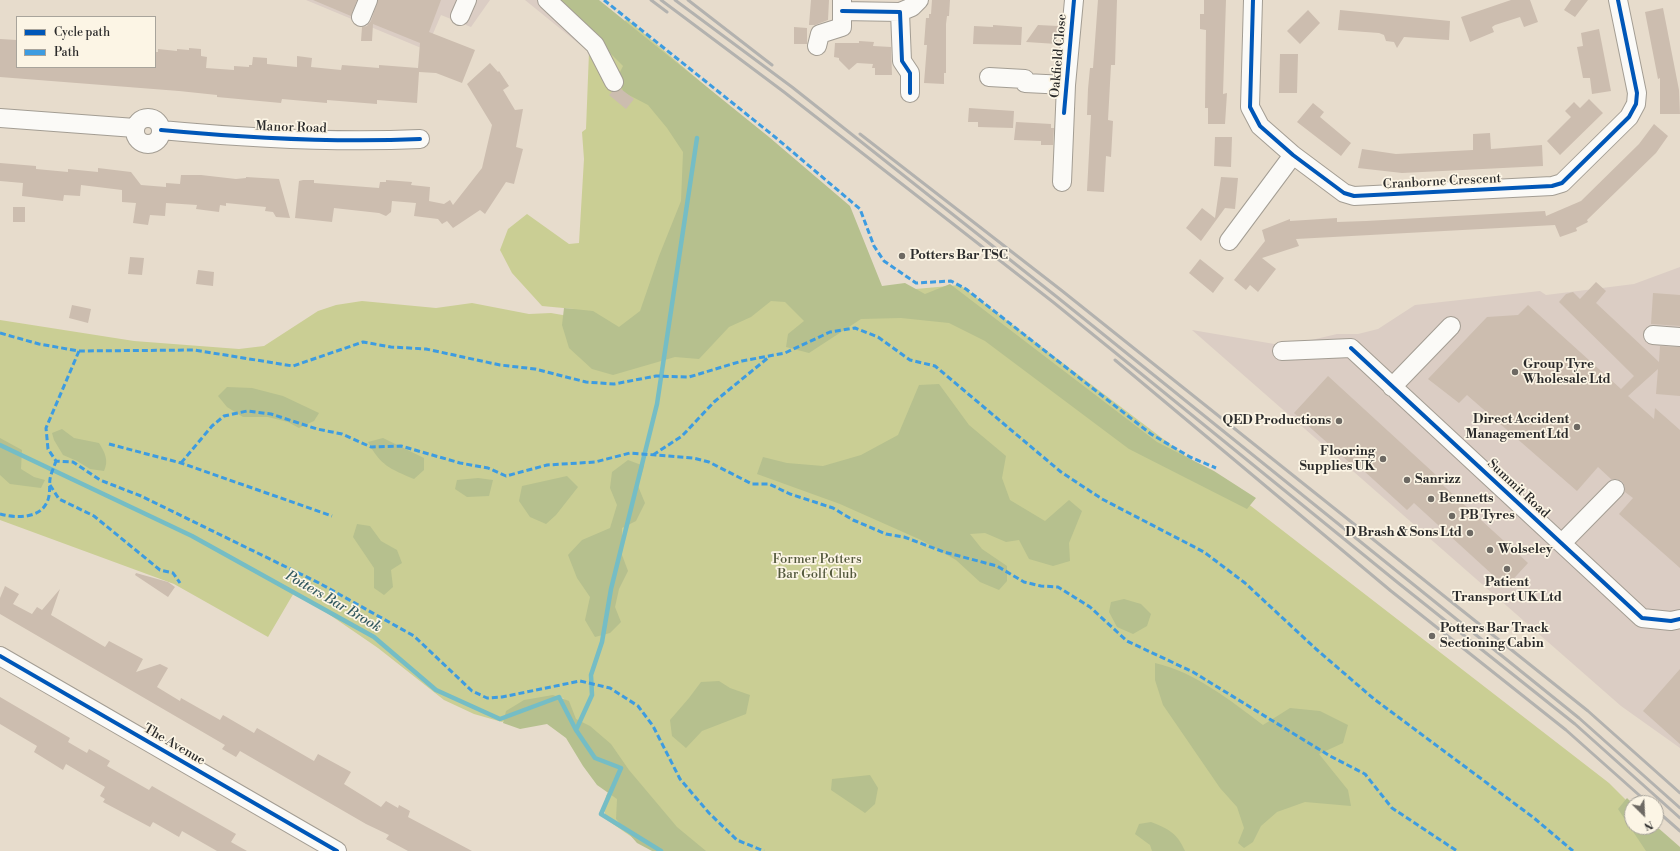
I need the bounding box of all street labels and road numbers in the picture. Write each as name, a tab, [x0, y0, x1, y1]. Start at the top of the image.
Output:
street label: Oakfield Close	[1048, 13, 1070, 99]
street label: Manor Road	[255, 119, 327, 137]
street label: Cranborne Crescent	[1382, 171, 1502, 193]
street label: Summit Road	[1484, 456, 1552, 522]
street label: The Avenue	[140, 721, 208, 769]

